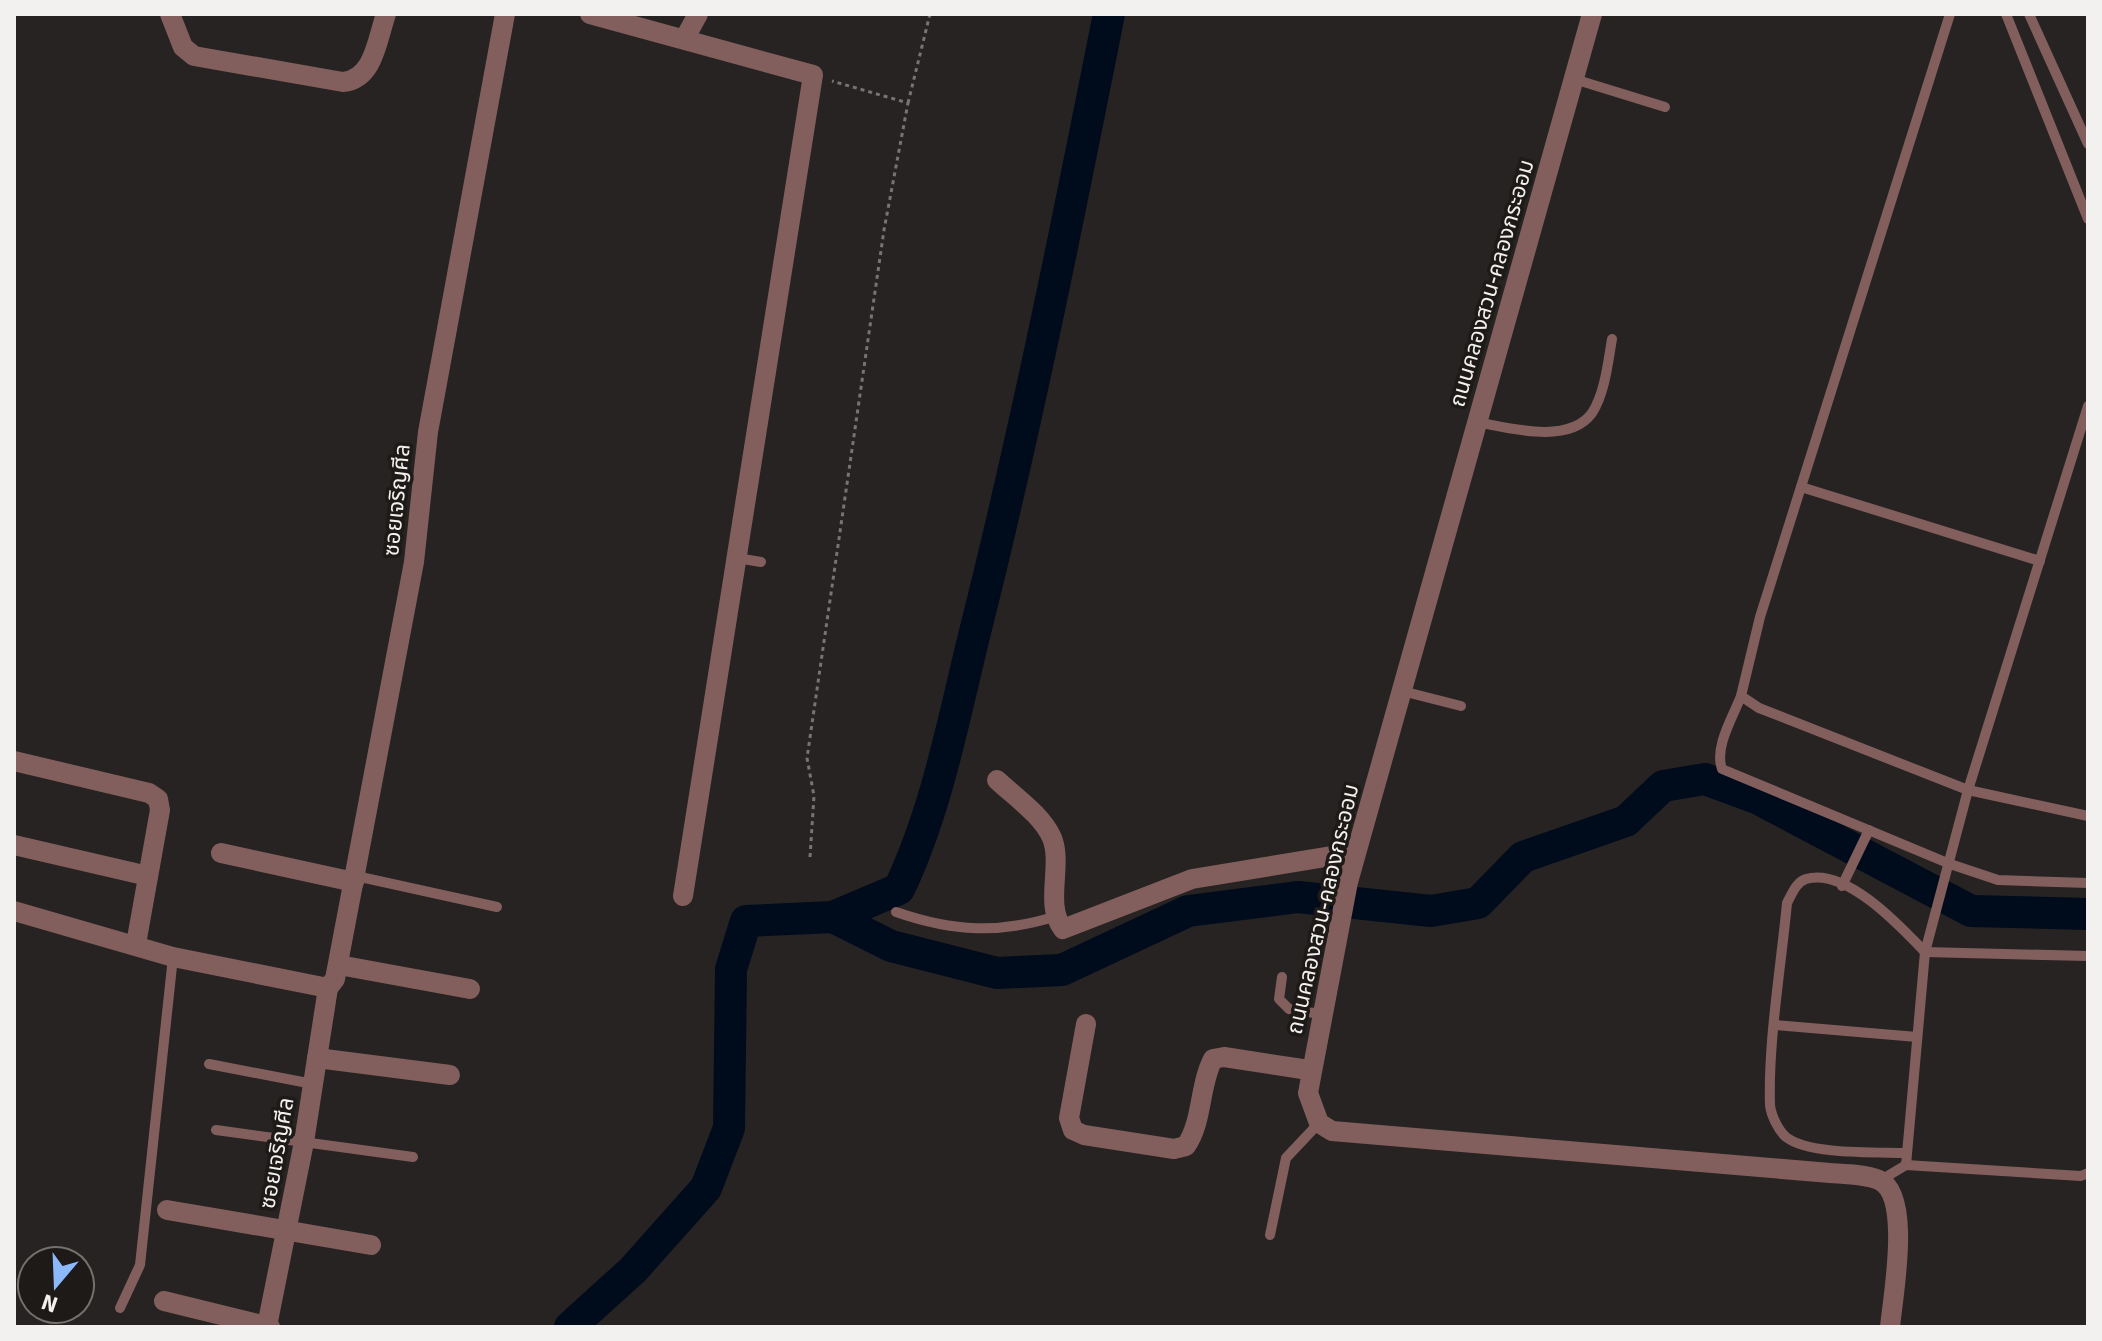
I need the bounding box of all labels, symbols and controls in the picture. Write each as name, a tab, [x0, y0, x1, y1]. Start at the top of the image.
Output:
street label: ถนนคลองสวน-คลองกระออม	[1443, 156, 1540, 410]
street label: ซอยเจริญศีล	[377, 443, 416, 557]
street label: ถนนคลองสวน-คลองกระออม	[1281, 781, 1364, 1037]
street label: ซอยเจริญศีล	[253, 1095, 300, 1211]
north arrow	[16, 1245, 96, 1325]
text: N	[38, 1288, 61, 1319]

